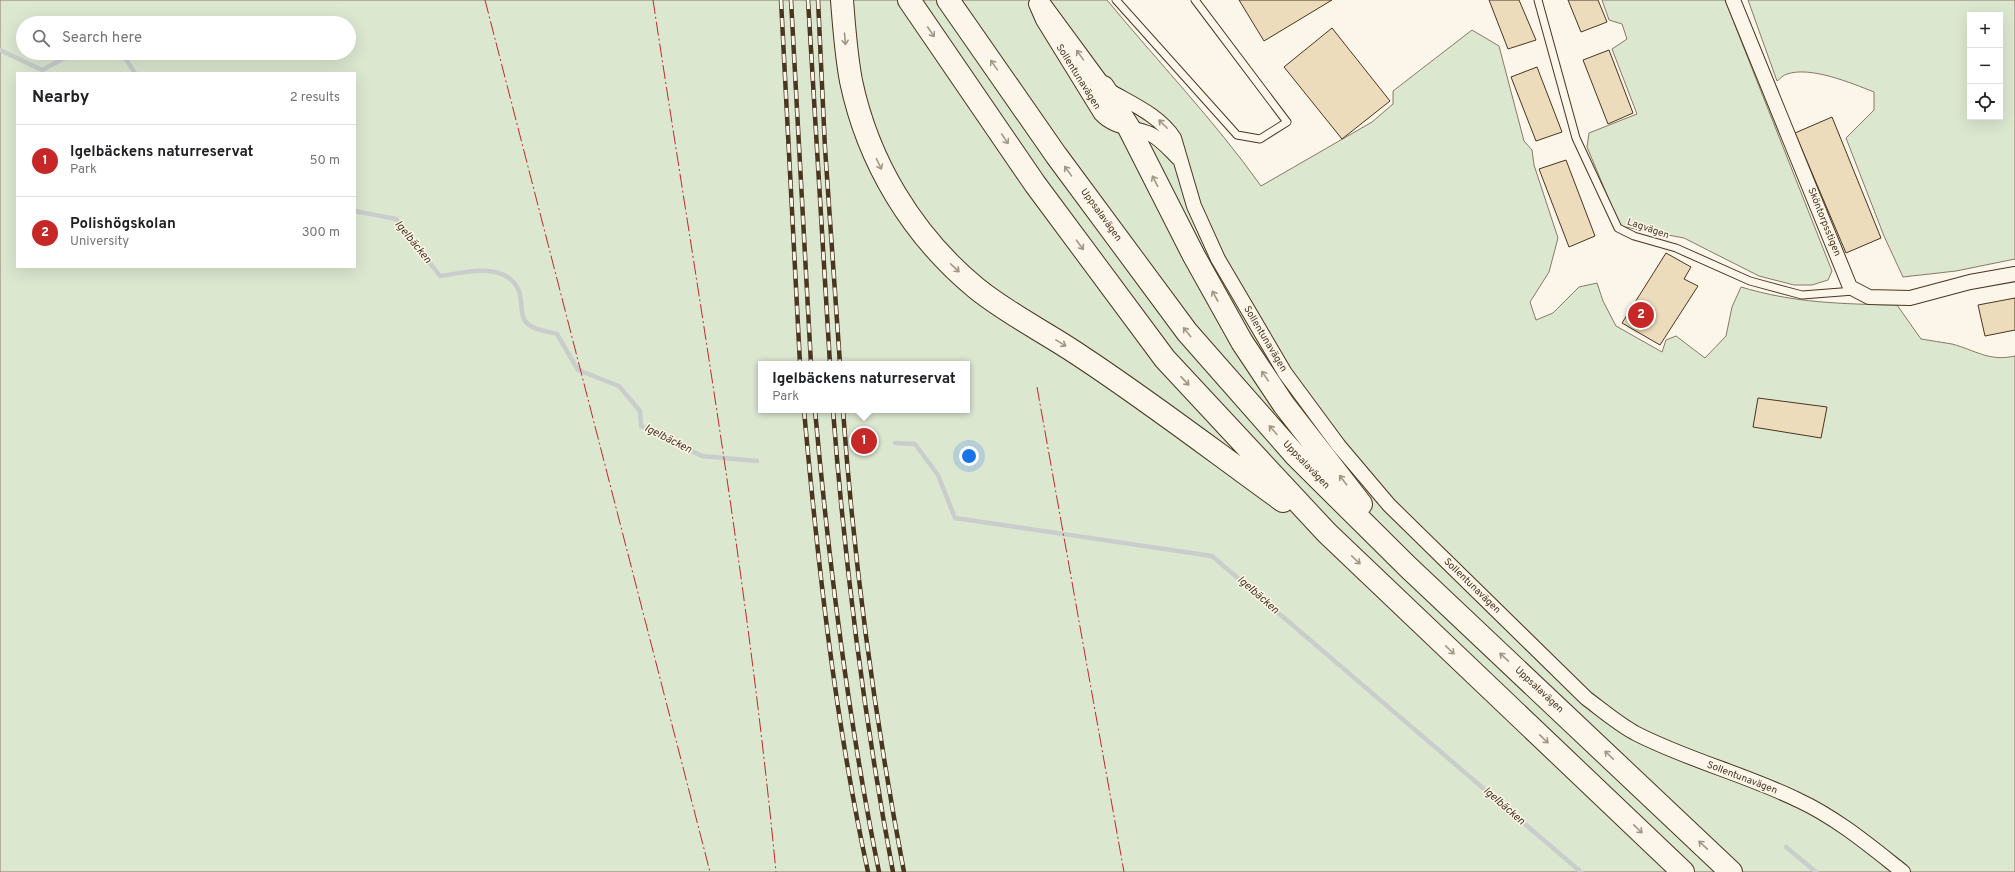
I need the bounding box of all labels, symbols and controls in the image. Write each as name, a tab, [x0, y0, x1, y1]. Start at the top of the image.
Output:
map controls	[1967, 12, 2003, 120]
button: +	[1967, 12, 2003, 48]
search box	[16, 16, 356, 60]
one-way arrow	[927, 26, 935, 37]
icon: search	[30, 27, 52, 49]
text: Search here	[62, 29, 142, 48]
one-way arrow	[842, 32, 849, 45]
street label: Sollentunavägen	[1053, 42, 1103, 112]
button: −	[1967, 48, 2003, 84]
one-way arrow	[1076, 50, 1084, 61]
one-way arrow	[990, 60, 998, 71]
button: locate	[1967, 84, 2003, 120]
text: Nearby	[32, 87, 89, 109]
text: 2 results	[290, 90, 340, 106]
one-way arrow	[1158, 120, 1168, 129]
one-way arrow	[1001, 134, 1009, 145]
text: Igelbäckens naturreservat	[70, 143, 253, 162]
text: 1	[42, 153, 48, 169]
text: 50 m	[310, 153, 340, 169]
one-way arrow	[876, 157, 883, 169]
text: Park	[70, 162, 97, 178]
one-way arrow	[1064, 166, 1073, 177]
one-way arrow	[1151, 175, 1159, 187]
street label: Uppsalavägen	[1077, 186, 1125, 244]
street label: Sköntorpsstigen	[1804, 186, 1844, 258]
text: Polishögskolan	[70, 215, 176, 234]
street label: Lagvägen	[1625, 216, 1671, 242]
water label: Igelbäcken	[391, 218, 435, 266]
text: 2	[41, 225, 49, 241]
text: 300 m	[302, 225, 340, 241]
text: University	[70, 234, 129, 250]
one-way arrow	[1076, 239, 1085, 250]
one-way arrow	[950, 263, 960, 273]
one-way arrow	[1211, 291, 1219, 303]
pin: 2	[1628, 300, 1654, 330]
street label: Sollentunavägen	[1240, 304, 1290, 374]
one-way arrow	[1183, 327, 1192, 338]
one-way arrow	[1055, 340, 1067, 348]
popup	[758, 361, 970, 413]
text: Igelbäckens naturreservat	[772, 370, 956, 389]
one-way arrow	[1261, 371, 1269, 382]
one-way arrow	[1181, 376, 1190, 386]
text: Park	[772, 389, 799, 405]
water label: Igelbäcken	[642, 421, 694, 457]
one-way arrow	[1268, 425, 1278, 435]
pin: 1	[851, 426, 877, 456]
street label: Uppsalavägen	[1280, 438, 1332, 492]
your location	[959, 446, 979, 466]
one-way arrow	[1338, 475, 1347, 486]
one-way arrow	[1351, 555, 1361, 565]
street label: Sollentunavägen	[1441, 555, 1503, 617]
water label: Igelbäcken	[1234, 573, 1282, 617]
one-way arrow	[1445, 645, 1455, 655]
one-way arrow	[1499, 652, 1509, 661]
street label: Uppsalavägen	[1512, 664, 1566, 716]
one-way arrow	[1539, 734, 1549, 744]
one-way arrow	[1603, 751, 1614, 760]
street label: Sollentunavägen	[1705, 759, 1779, 797]
water label: Igelbäcken	[1480, 784, 1528, 828]
one-way arrow	[1633, 824, 1643, 834]
one-way arrow	[1698, 840, 1708, 850]

